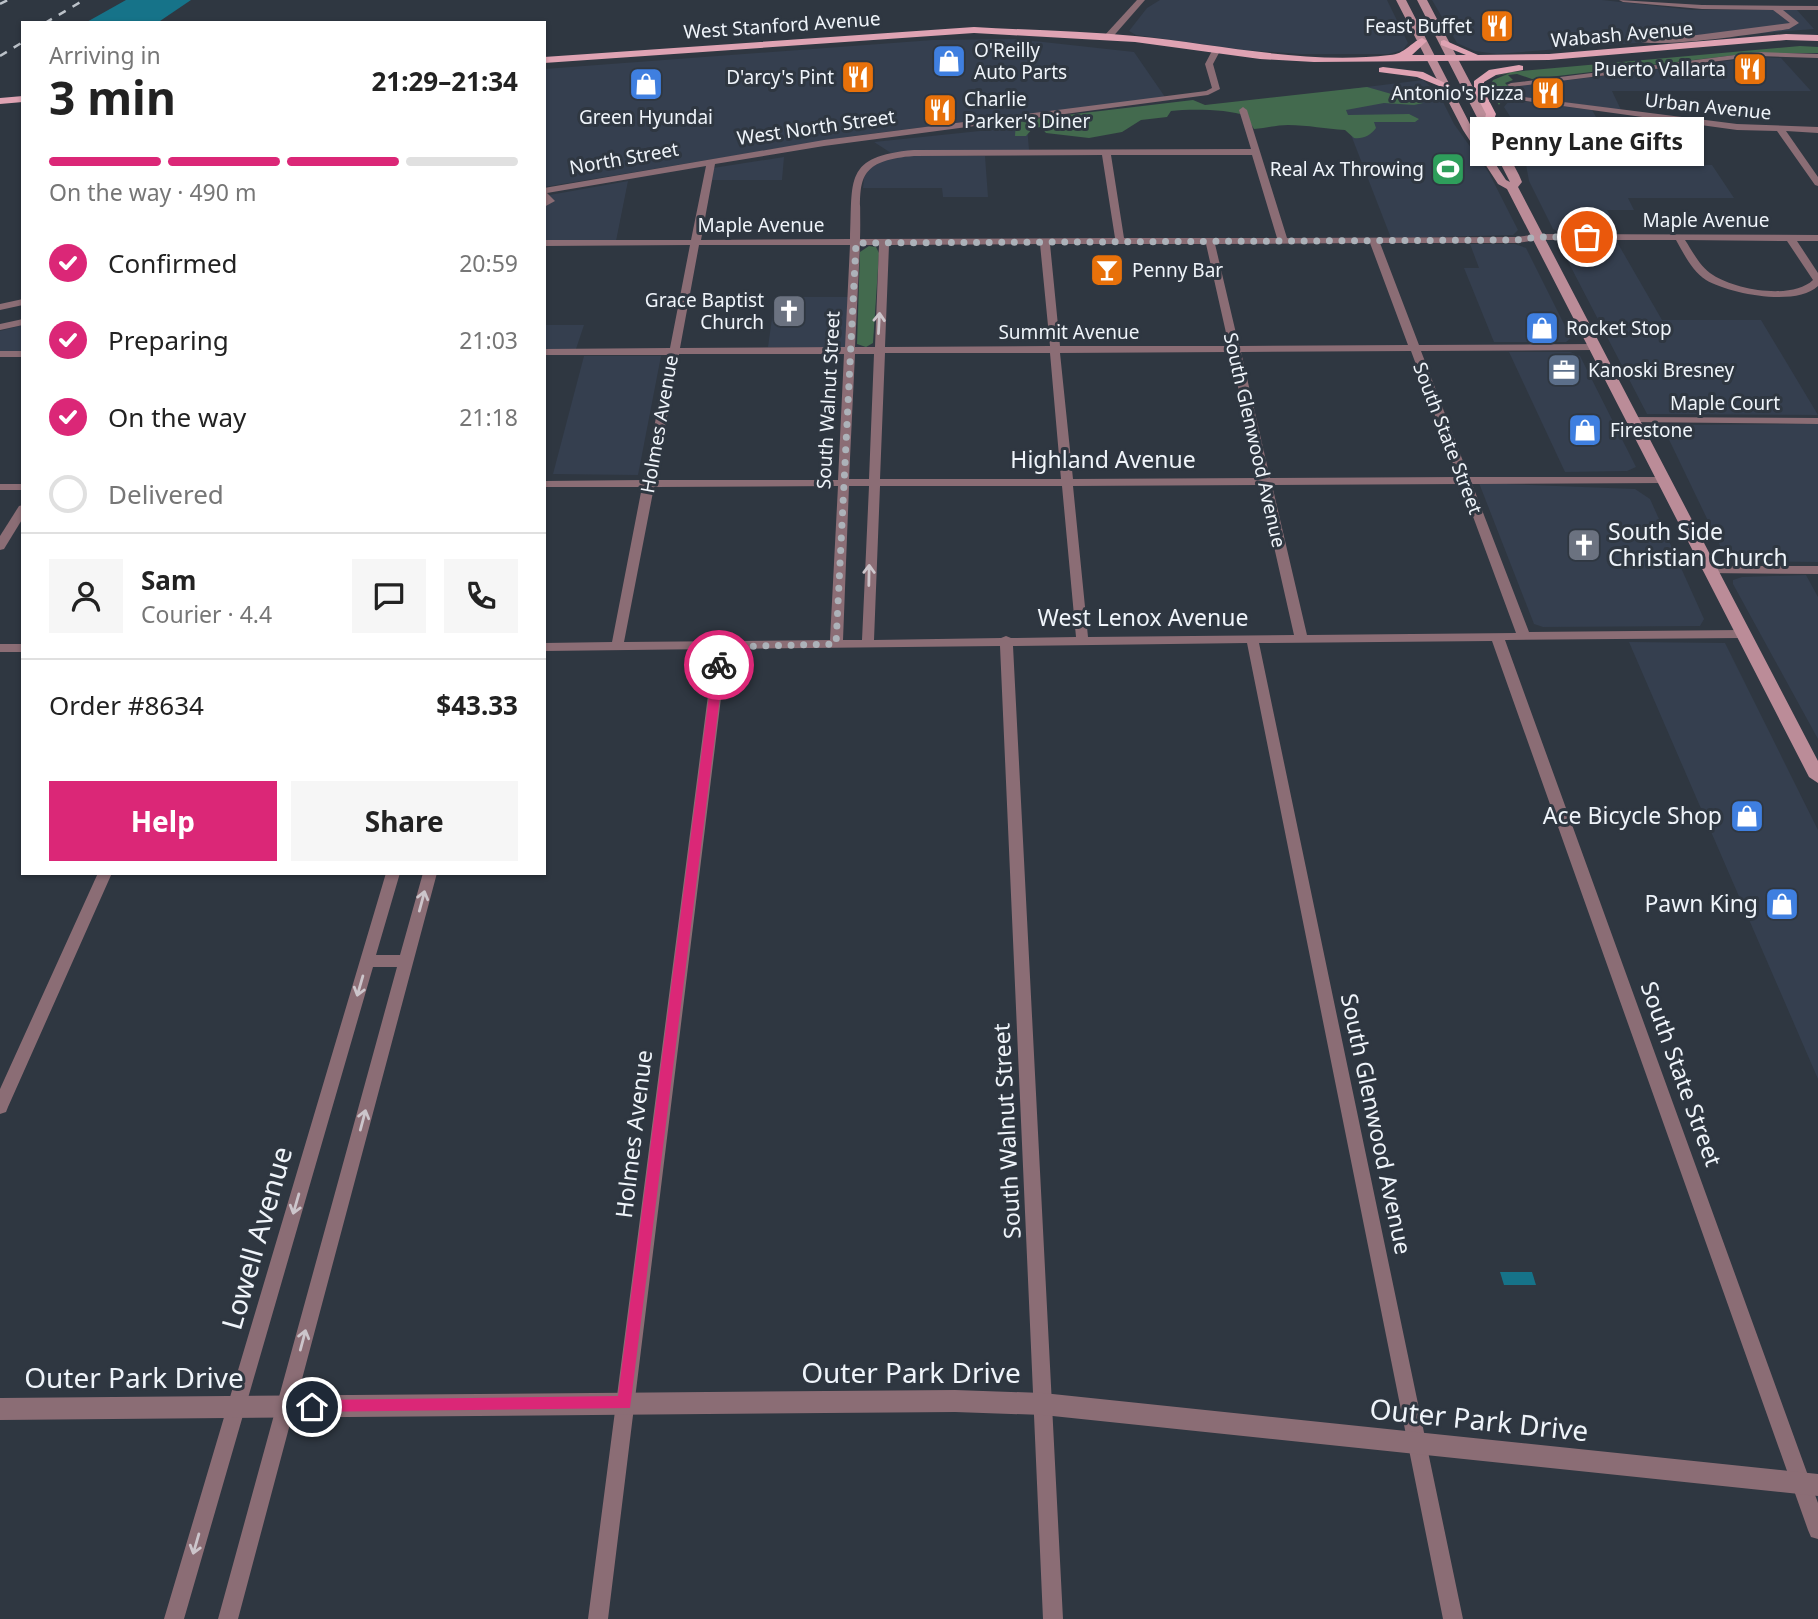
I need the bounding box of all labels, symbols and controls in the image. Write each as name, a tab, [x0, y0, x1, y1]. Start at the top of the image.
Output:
street label: West Stanford Avenue	[683, 5, 881, 45]
restaurant icon: Feast Buffet	[1478, 7, 1516, 45]
place label: Feast Buffet	[1365, 13, 1472, 39]
street label: Wabash Avenue	[1550, 15, 1694, 53]
place label: O'Reilly Auto Parts	[974, 37, 1067, 85]
text: Arriving in	[49, 39, 161, 71]
shop icon: O'Reilly Auto Parts	[930, 42, 968, 80]
restaurant icon: Puerto Vallarta	[1731, 50, 1769, 88]
place label: Puerto Vallarta	[1593, 56, 1726, 82]
restaurant icon: D'arcy's Pint	[839, 58, 877, 96]
text: 21:29–21:34	[371, 63, 518, 99]
place label: D'arcy's Pint	[726, 64, 834, 90]
shop icon: Green Hyundai	[627, 65, 665, 103]
text: 3 min	[49, 66, 176, 128]
restaurant icon: Antonio's Pizza	[1529, 74, 1567, 112]
place label: Antonio's Pizza	[1391, 80, 1524, 106]
place label: Charlie Parker's Diner	[964, 86, 1090, 134]
street label: Urban Avenue	[1643, 86, 1773, 126]
restaurant icon: Charlie Parker's Diner	[921, 91, 959, 129]
street label: West North Street	[735, 103, 897, 151]
place label: Green Hyundai	[579, 104, 713, 130]
callout: Penny Lane Gifts	[1470, 118, 1704, 167]
text: Penny Lane Gifts	[1491, 125, 1683, 157]
street label: North Street	[567, 136, 681, 180]
sports icon: Real Ax Throwing	[1429, 150, 1467, 188]
place label: Real Ax Throwing	[1270, 156, 1424, 182]
text: On the way · 490 m	[49, 176, 256, 208]
pin	[1557, 207, 1617, 267]
street label: Maple Avenue	[1643, 207, 1769, 233]
street label: Maple Avenue	[698, 212, 824, 238]
icon: bag	[1568, 218, 1606, 256]
icon: check	[49, 244, 87, 282]
text: Confirmed	[108, 245, 238, 281]
text: 20:59	[459, 247, 518, 279]
bar icon: Penny Bar	[1088, 251, 1126, 289]
place label: Penny Bar	[1132, 257, 1223, 283]
place label: Grace Baptist Church	[645, 287, 764, 335]
church icon: Grace Baptist Church	[770, 292, 808, 330]
shop icon: Rocket Stop	[1523, 309, 1561, 347]
street label: South Walnut Street	[810, 310, 846, 490]
one-way arrow	[873, 312, 886, 335]
place label: Rocket Stop	[1566, 315, 1672, 341]
street label: Summit Avenue	[998, 319, 1140, 345]
icon: check	[49, 321, 87, 359]
text: Preparing	[108, 322, 229, 358]
text: 21:03	[459, 324, 518, 356]
street label: South Glenwood Avenue	[1218, 330, 1292, 550]
office icon: Kanoski Bresney	[1545, 351, 1583, 389]
street label: Holmes Avenue	[634, 353, 684, 495]
place label: Kanoski Bresney	[1588, 357, 1734, 383]
street label: South State Street	[1407, 358, 1489, 518]
street label: Maple Court	[1670, 390, 1780, 416]
icon: check	[49, 398, 87, 436]
text: On the way	[108, 399, 246, 435]
text: 21:18	[459, 401, 518, 433]
shop icon: Firestone	[1566, 411, 1604, 449]
place label: Firestone	[1610, 417, 1693, 443]
street label: Highland Avenue	[1010, 443, 1196, 475]
text: Delivered	[108, 476, 224, 512]
place label: South Side Christian Church	[1608, 515, 1788, 573]
church icon: South Side Christian Church	[1565, 526, 1603, 564]
button: person	[49, 559, 123, 633]
button: chat	[352, 559, 426, 633]
button: phone	[444, 559, 518, 633]
text: Sam	[141, 562, 196, 598]
one-way arrow	[863, 563, 876, 586]
text: Courier · 4.4	[141, 598, 272, 630]
street label: West Lenox Avenue	[1038, 601, 1248, 633]
courier	[684, 630, 754, 700]
icon: bike	[700, 646, 738, 684]
text: Order #8634	[49, 687, 204, 723]
text: $43.33	[436, 687, 518, 723]
button: Help	[49, 781, 277, 861]
button: Share	[291, 781, 518, 861]
shop icon: Ace Bicycle Shop	[1728, 797, 1766, 835]
place label: Ace Bicycle Shop	[1543, 799, 1722, 831]
shop icon: Pawn King	[1763, 885, 1801, 923]
place label: Pawn King	[1644, 887, 1758, 919]
one-way arrow	[416, 890, 429, 913]
one-way arrow	[353, 975, 366, 997]
street label: South State Street	[1634, 977, 1730, 1171]
street label: South Glenwood Avenue	[1334, 990, 1420, 1257]
street label: South Walnut Street	[984, 1022, 1028, 1240]
street label: Holmes Avenue	[607, 1048, 659, 1220]
one-way arrow	[357, 1110, 370, 1132]
street label: Lowell Avenue	[212, 1142, 300, 1334]
one-way arrow	[289, 1193, 302, 1215]
one-way arrow	[297, 1329, 310, 1352]
street label: Outer Park Drive	[801, 1353, 1021, 1391]
street label: Outer Park Drive	[24, 1358, 244, 1396]
pin	[282, 1377, 342, 1437]
icon: home	[293, 1388, 331, 1426]
street label: Outer Park Drive	[1368, 1389, 1590, 1449]
one-way arrow	[189, 1533, 202, 1555]

